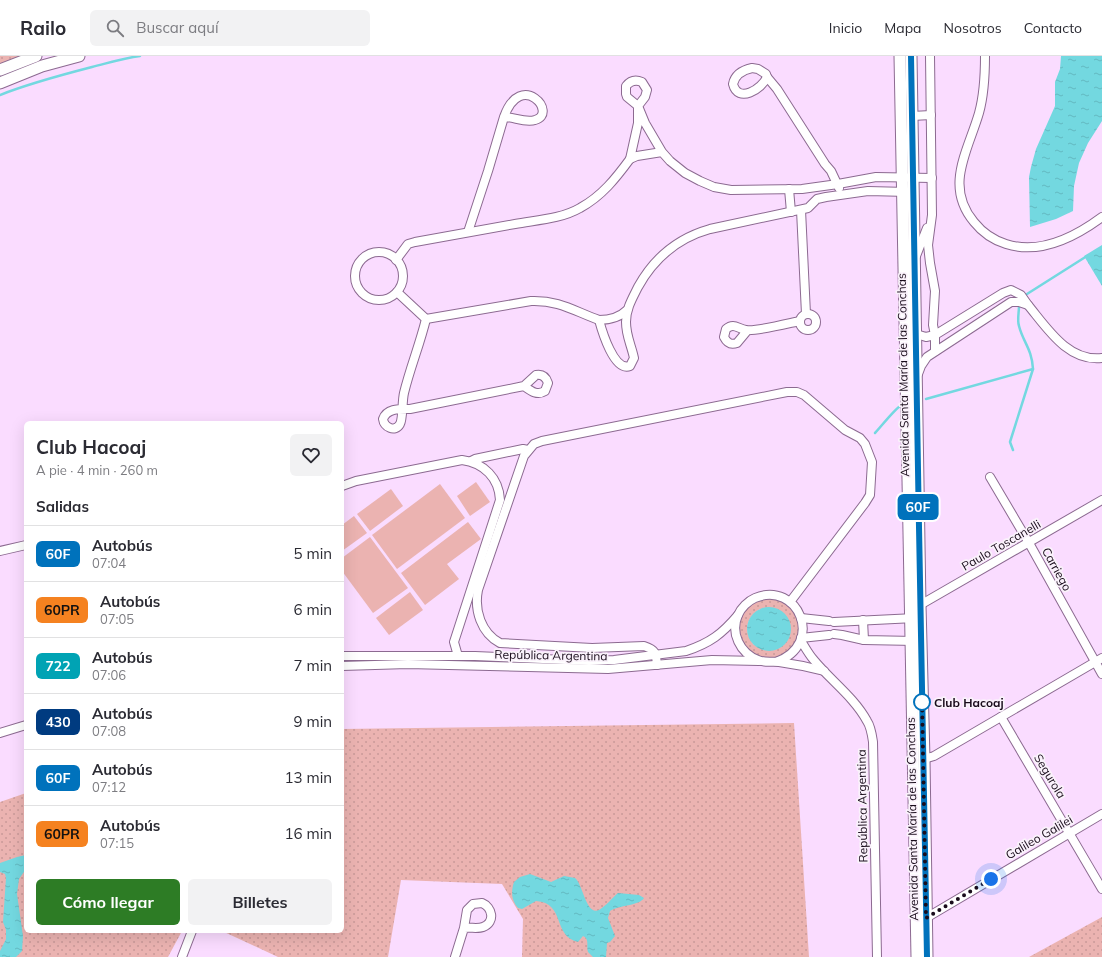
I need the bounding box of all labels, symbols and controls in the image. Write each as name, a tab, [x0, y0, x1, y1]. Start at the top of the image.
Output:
search box	[90, 10, 370, 46]
text: Railo	[20, 16, 66, 40]
icon: search	[104, 17, 126, 39]
text: Buscar aquí	[136, 18, 218, 37]
text: Inicio	[829, 19, 862, 37]
text: Mapa	[884, 19, 922, 37]
text: Nosotros	[944, 19, 1002, 37]
text: Contacto	[1024, 19, 1082, 37]
street label: Avenida Santa María de las Conchas	[894, 273, 912, 477]
button: heart	[290, 434, 332, 476]
text: Club Hacoaj	[36, 435, 146, 459]
text: A pie · 4 min · 260 m	[36, 462, 158, 478]
line badge: 60F	[895, 494, 941, 520]
text: Salidas	[36, 497, 89, 516]
text: 60F	[906, 498, 930, 516]
street label: Paulo Toscanelli	[959, 516, 1043, 574]
text: Autobús	[92, 536, 152, 555]
text: 5 min	[294, 544, 332, 563]
text: 60F	[46, 545, 70, 563]
street label: Carriego	[1039, 545, 1075, 593]
text: 07:04	[92, 555, 126, 571]
text: Autobús	[100, 592, 160, 611]
text: 6 min	[294, 600, 332, 619]
text: 60PR	[44, 601, 80, 619]
text: 07:05	[100, 611, 134, 627]
street label: República Argentina	[494, 647, 608, 663]
text: Autobús	[92, 648, 152, 667]
text: 7 min	[294, 656, 332, 675]
text: 722	[45, 657, 71, 675]
text: 07:06	[92, 667, 126, 683]
marker: Club Hacoaj	[913, 693, 931, 711]
place label: Club Hacoaj	[934, 695, 1004, 710]
text: Autobús	[92, 704, 152, 723]
text: 9 min	[294, 712, 332, 731]
text: 430	[45, 713, 71, 731]
street label: Avenida Santa María de las Conchas	[903, 717, 921, 921]
text: 07:08	[92, 723, 126, 739]
street label: República Argentina	[854, 749, 870, 863]
street label: Segurola	[1031, 751, 1069, 801]
text: Autobús	[92, 760, 152, 779]
text: 13 min	[285, 768, 332, 787]
text: 60F	[46, 769, 70, 787]
text: 07:12	[92, 779, 126, 795]
street label: Galileo Galilei	[1003, 812, 1075, 862]
text: Autobús	[100, 816, 160, 835]
text: 16 min	[285, 824, 332, 843]
text: 60PR	[44, 825, 80, 843]
text: 07:15	[100, 835, 134, 851]
your location	[981, 869, 1001, 889]
button: Cómo llegar	[36, 879, 180, 925]
button: Billetes	[188, 879, 332, 925]

